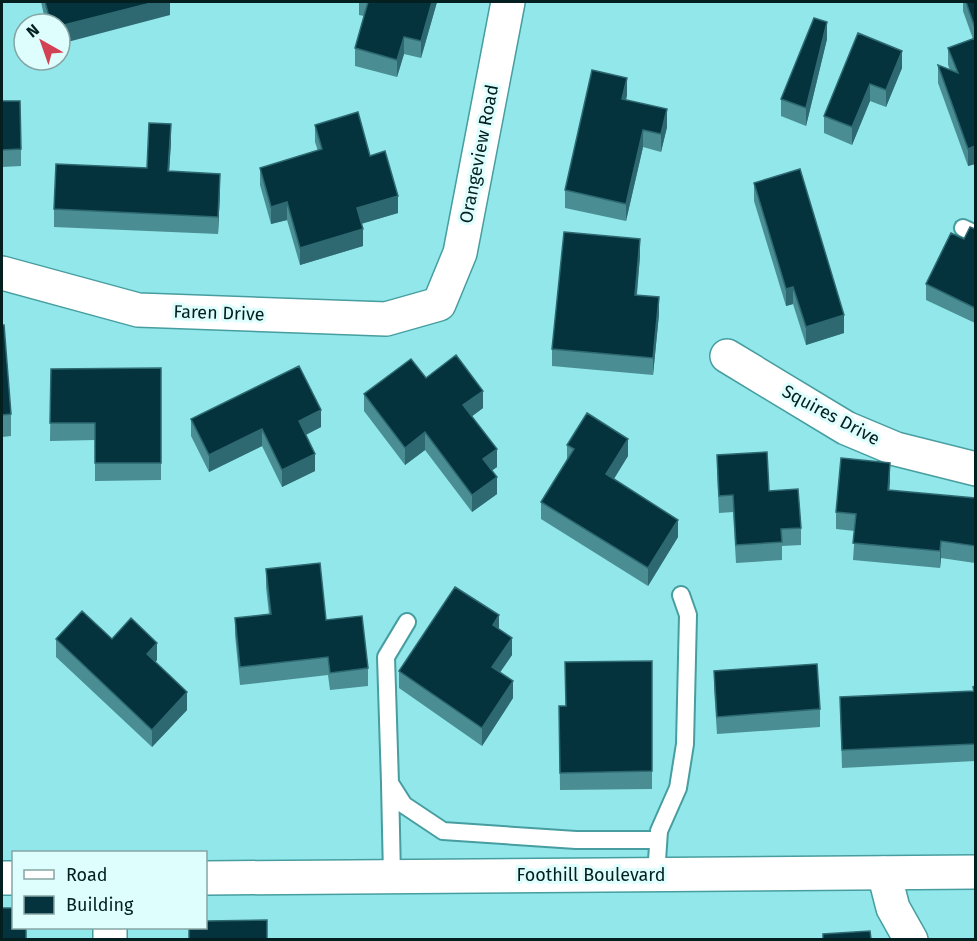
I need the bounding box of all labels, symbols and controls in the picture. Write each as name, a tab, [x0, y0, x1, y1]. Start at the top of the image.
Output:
north arrow	[12, 12, 72, 72]
text: N	[23, 20, 43, 42]
street label: Orangeview Road	[455, 83, 503, 225]
street label: Faren Drive	[173, 300, 265, 326]
street label: Squires Drive	[778, 380, 884, 450]
legend	[12, 851, 207, 929]
text: Road	[66, 864, 108, 886]
street label: Foothill Boulevard	[516, 864, 666, 886]
text: Building	[66, 894, 134, 916]

